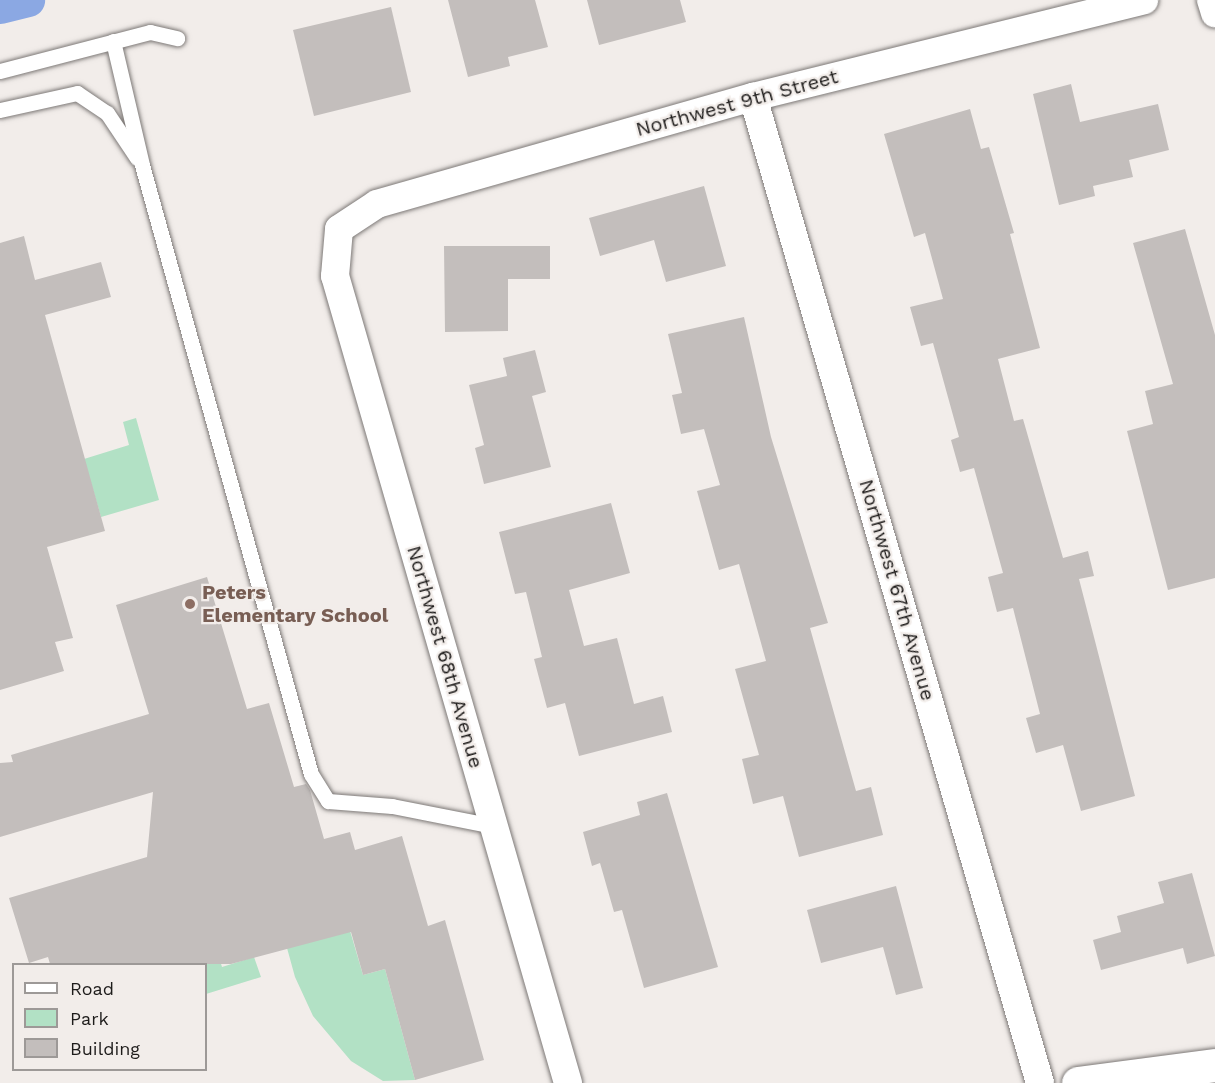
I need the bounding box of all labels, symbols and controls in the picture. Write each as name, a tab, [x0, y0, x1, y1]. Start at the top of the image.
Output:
street label: Northwest 9th Street	[633, 64, 841, 142]
street label: Northwest 67th Avenue	[854, 476, 940, 704]
street label: Northwest 68th Avenue	[402, 543, 488, 771]
place label: Peters Elementary School	[202, 580, 389, 627]
marker: Peters Elementary School	[183, 597, 197, 611]
legend	[12, 963, 207, 1071]
text: Road	[70, 978, 114, 999]
text: Park	[70, 1008, 109, 1029]
text: Building	[70, 1038, 140, 1059]

